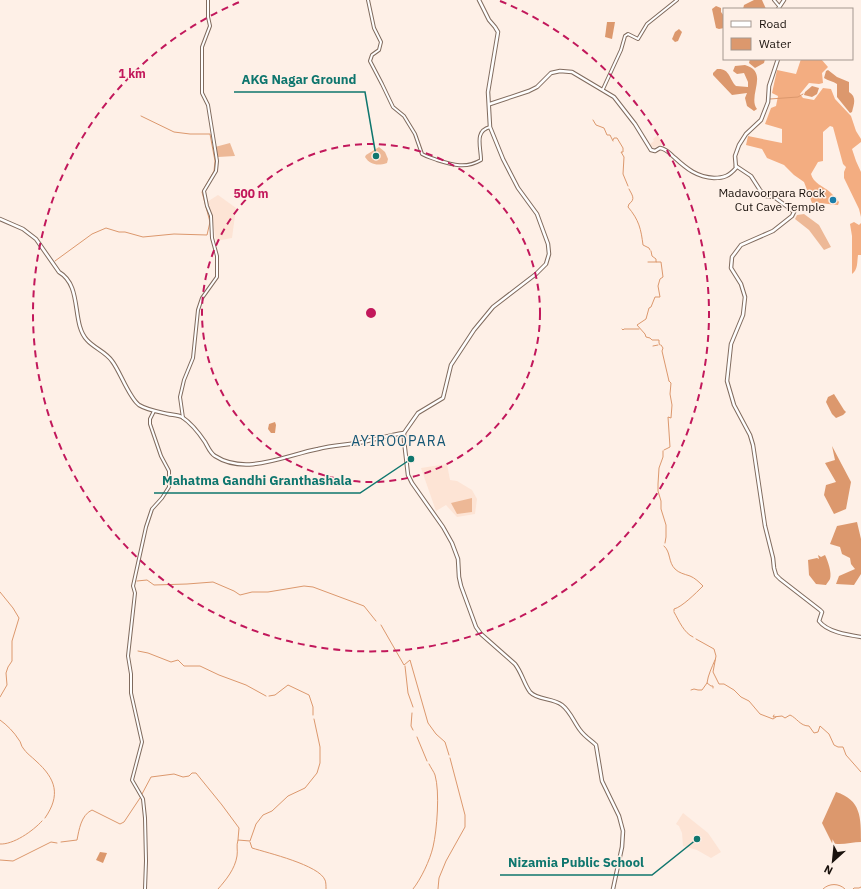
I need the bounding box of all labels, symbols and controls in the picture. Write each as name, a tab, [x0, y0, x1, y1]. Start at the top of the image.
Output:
legend	[723, 8, 853, 60]
text: Road	[759, 16, 787, 31]
text: Water	[759, 36, 792, 51]
text: 1 km	[118, 66, 146, 81]
callout: AKG Nagar Ground	[234, 67, 365, 92]
text: AKG Nagar Ground	[242, 71, 356, 88]
place label: Madavoorpara Rock Cut Cave Temple	[718, 185, 826, 214]
text: 500 m	[233, 186, 269, 201]
marker: Madavoorpara Rock Cut Cave Temple	[828, 195, 838, 205]
centre of rings	[364, 306, 378, 320]
district label: AYIROOPARA	[351, 432, 447, 450]
callout: Mahatma Gandhi Granthashala	[154, 468, 360, 493]
text: Mahatma Gandhi Granthashala	[162, 472, 352, 489]
north arrow	[813, 841, 853, 881]
callout: Nizamia Public School	[500, 850, 652, 875]
text: Nizamia Public School	[508, 854, 644, 871]
text: N	[822, 862, 835, 878]

